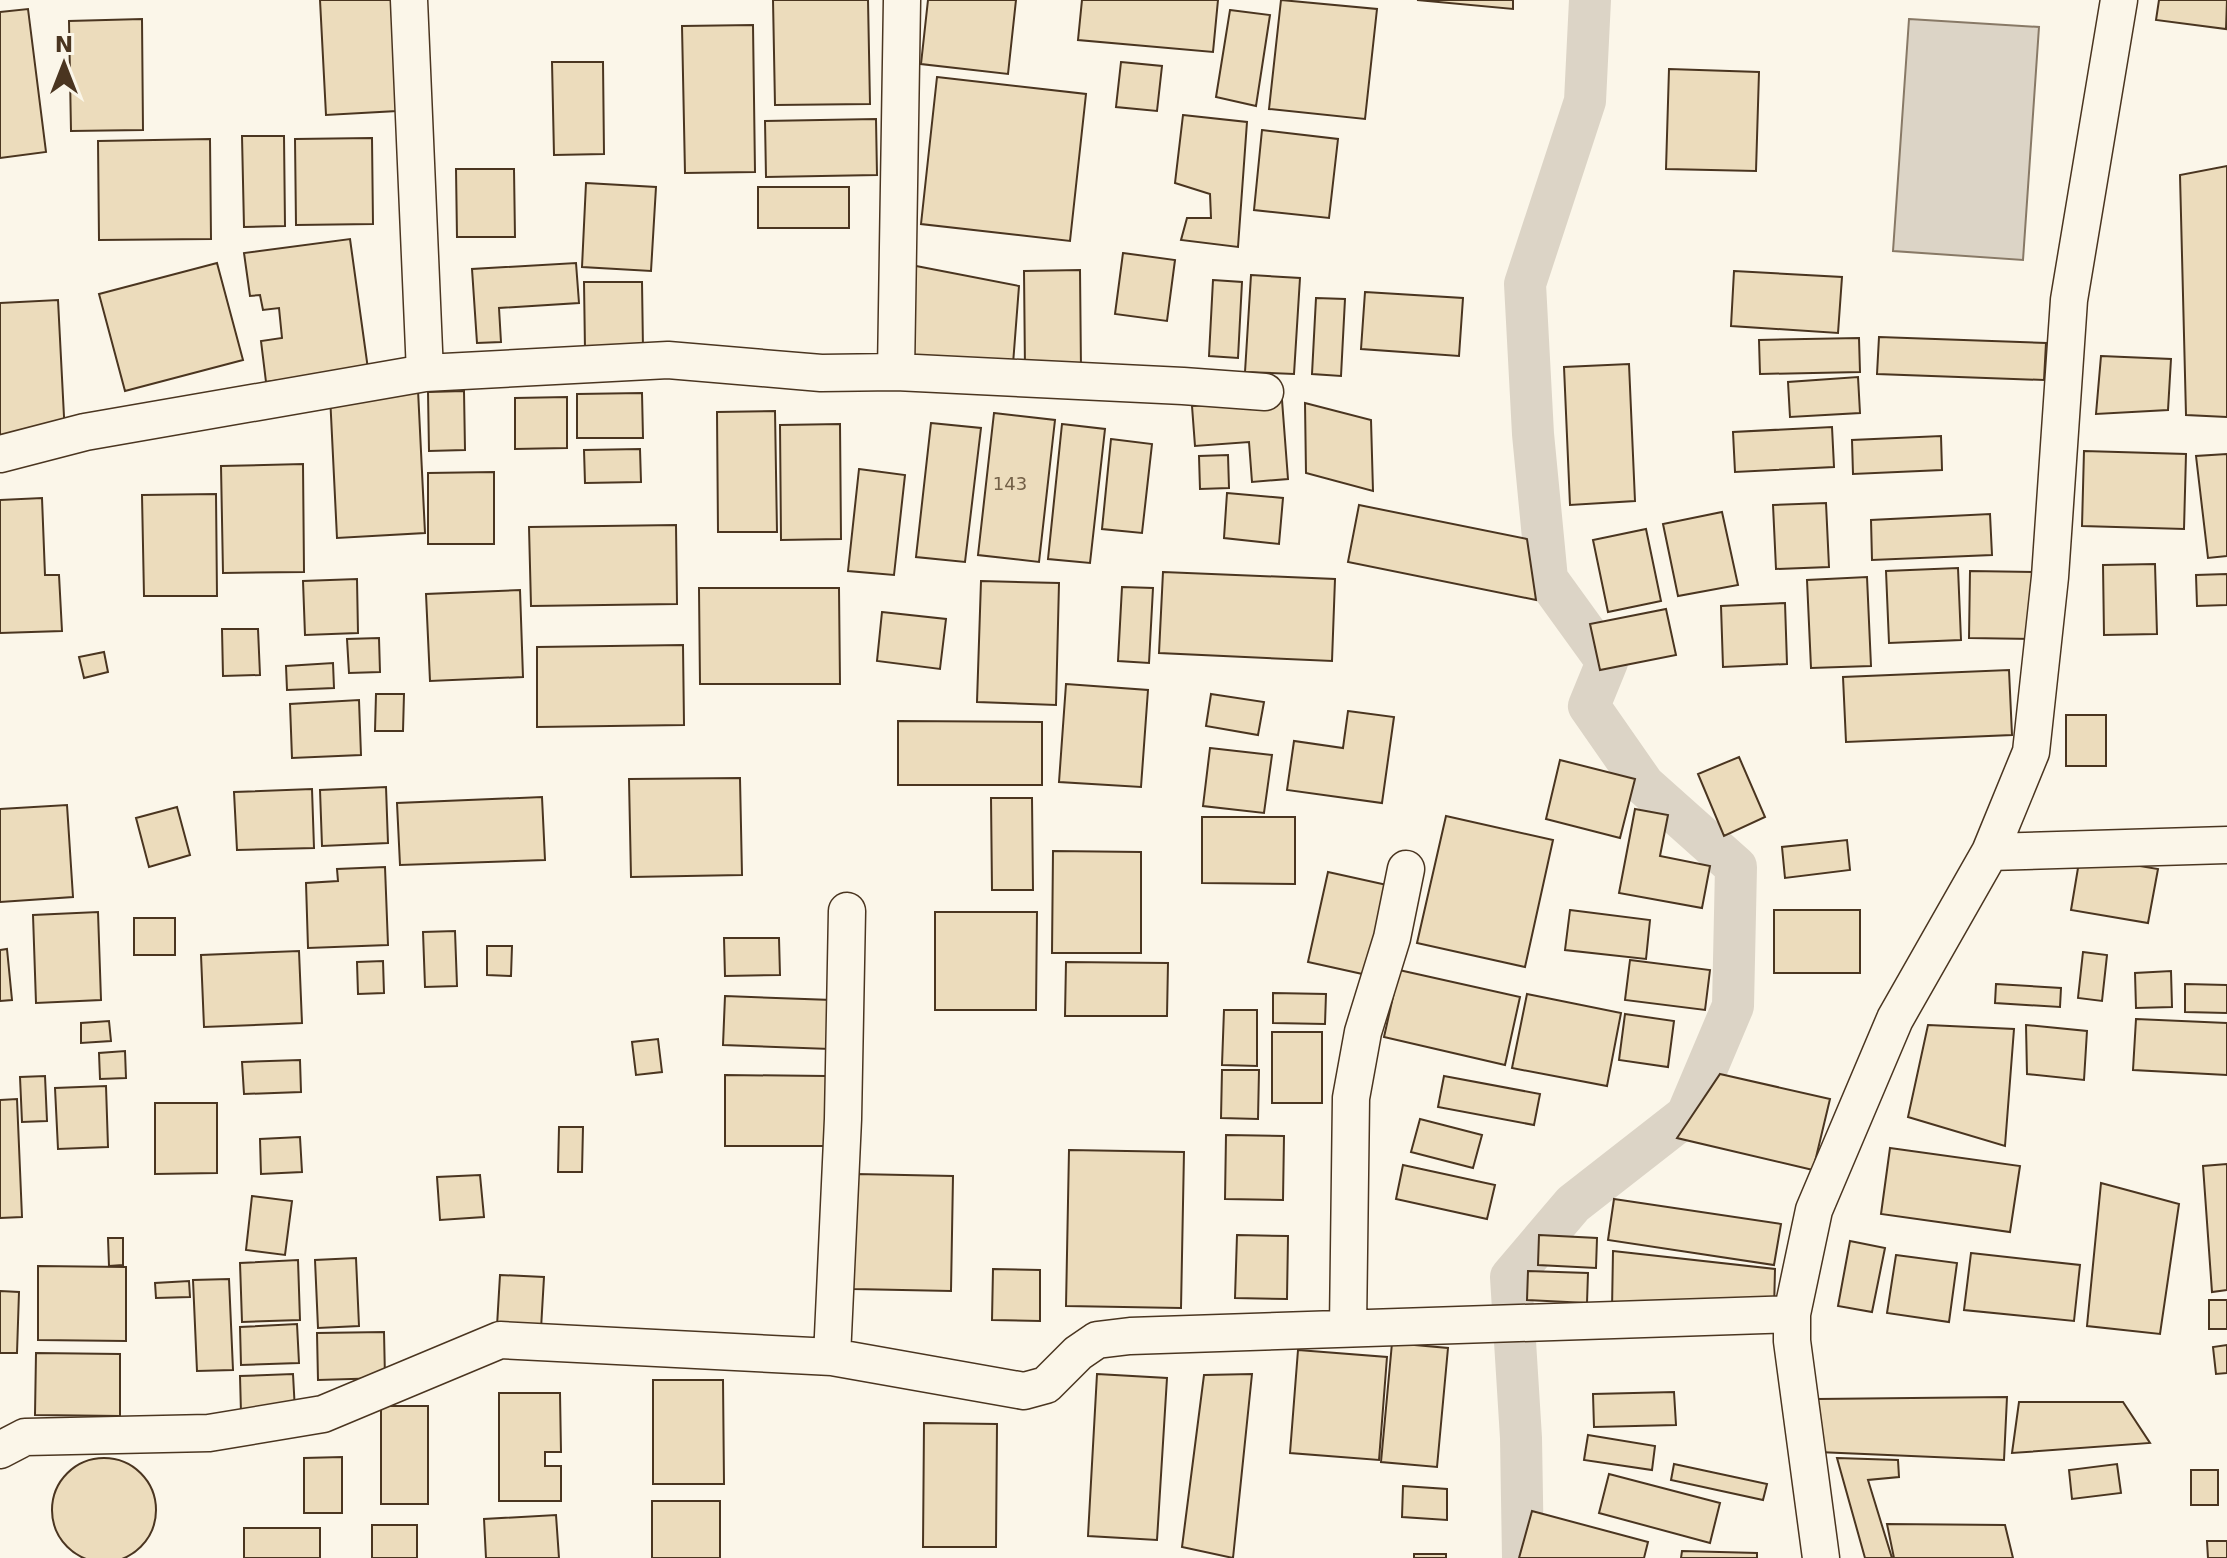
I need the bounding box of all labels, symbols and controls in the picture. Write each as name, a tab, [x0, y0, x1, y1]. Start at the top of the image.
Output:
north arrow	[24, 24, 104, 104]
text: N	[55, 32, 73, 57]
house number: 143	[993, 473, 1027, 494]

